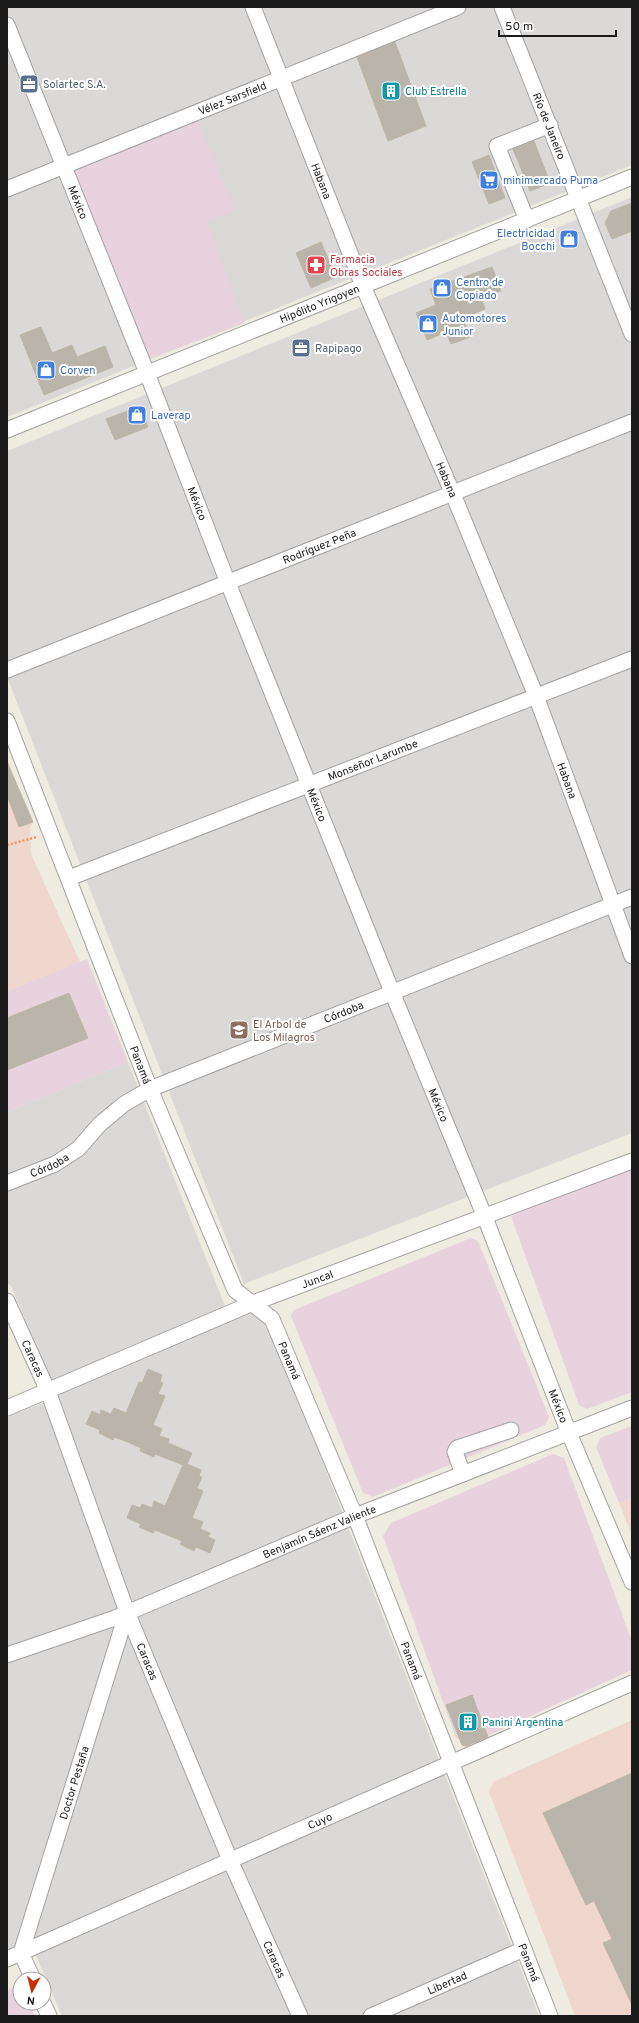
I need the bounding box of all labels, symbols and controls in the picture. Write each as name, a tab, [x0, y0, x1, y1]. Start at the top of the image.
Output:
scale bar	[499, 12, 616, 38]
text: 50 m	[505, 19, 533, 35]
office icon: Solartec S.A.	[18, 73, 40, 95]
place label: Solartec S.A.	[43, 78, 106, 92]
street label: Vélez Sarsfield	[197, 79, 269, 119]
building icon: Club Estrella	[380, 80, 402, 102]
place label: Club Estrella	[405, 85, 467, 99]
street label: Río de Janeiro	[529, 91, 568, 162]
street label: Habana	[307, 161, 334, 202]
supermarket icon: minimercado Puma	[478, 169, 500, 191]
place label: minimercado Puma	[503, 174, 598, 188]
street label: México	[64, 184, 90, 221]
place label: Electricidad Bocchi	[497, 227, 555, 254]
shop icon: Electricidad Bocchi	[558, 228, 580, 250]
place label: Farmacia Obras Sociales	[330, 253, 402, 280]
pharmacy icon: Farmacia Obras Sociales	[305, 254, 327, 276]
place label: Centro de Copiado	[456, 276, 504, 303]
shop icon: Centro de Copiado	[431, 277, 453, 299]
street label: Hipólito Yrigoyen	[278, 282, 362, 327]
place label: Automotores Junior	[442, 312, 506, 339]
shop icon: Automotores Junior	[417, 313, 439, 335]
office icon: Rapipago	[290, 337, 312, 359]
place label: Rapipago	[315, 342, 362, 356]
shop icon: Corven	[35, 359, 57, 381]
place label: Corven	[60, 364, 95, 378]
shop icon: Laverap	[126, 404, 148, 426]
place label: Laverap	[151, 409, 191, 423]
street label: Habana	[432, 460, 460, 500]
street label: México	[184, 485, 209, 523]
street label: Rodríguez Peña	[281, 526, 359, 568]
street label: Monseñor Larumbe	[326, 737, 420, 785]
street label: Habana	[553, 761, 579, 801]
street label: México	[303, 786, 329, 824]
street label: Córdoba	[322, 999, 366, 1027]
place label: El Arbol de Los Milagros	[253, 1018, 315, 1045]
school or university icon: El Arbol de Los Milagros	[228, 1019, 250, 1041]
street label: Panamá	[126, 1044, 154, 1087]
street label: México	[425, 1086, 451, 1124]
street label: Córdoba	[28, 1151, 72, 1181]
street label: Juncal	[300, 1268, 335, 1292]
street label: Caracas	[18, 1338, 47, 1380]
street label: Panamá	[274, 1340, 303, 1382]
street label: México	[545, 1387, 570, 1425]
street label: Benjamín Sáenz Valiente	[261, 1502, 378, 1562]
street label: Panamá	[397, 1640, 424, 1682]
street label: Caracas	[133, 1641, 161, 1683]
building icon: Panini Argentina	[457, 1711, 479, 1733]
place label: Panini Argentina	[482, 1716, 563, 1730]
street label: Doctor Pestaña	[57, 1744, 93, 1821]
street label: Cuyo	[306, 1810, 335, 1833]
street label: Caracas	[259, 1939, 288, 1981]
street label: Panamá	[514, 1942, 542, 1984]
street label: Libertad	[425, 1969, 469, 1998]
north arrow	[12, 1971, 52, 2011]
text: N	[26, 1993, 36, 2007]

